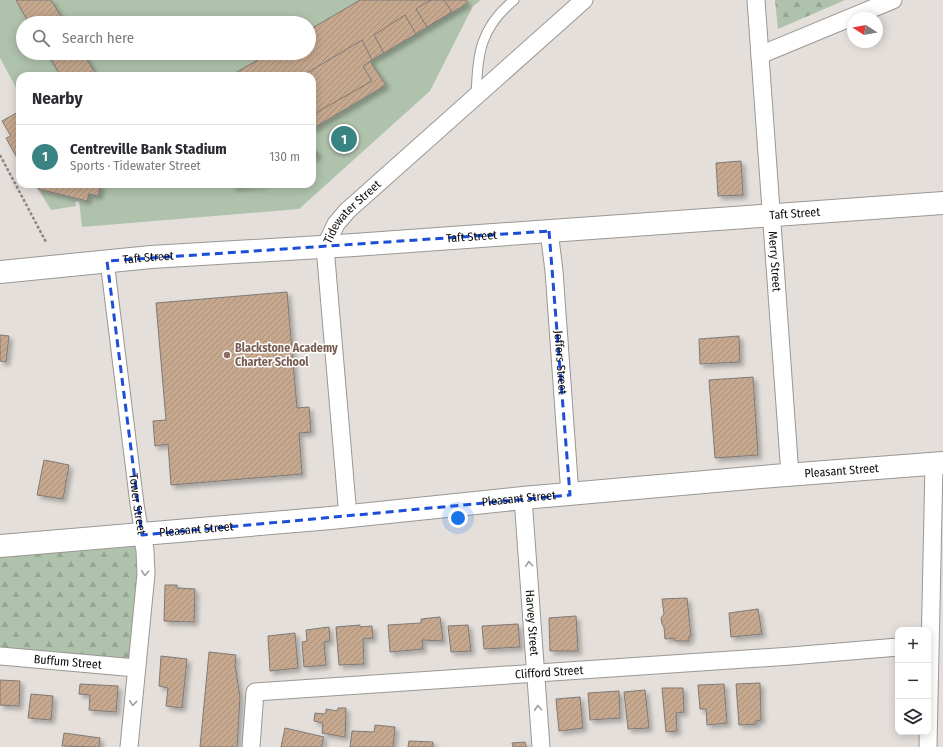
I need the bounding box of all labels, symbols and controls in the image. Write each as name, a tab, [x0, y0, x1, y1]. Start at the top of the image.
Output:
north arrow	[847, 12, 883, 48]
search box	[16, 16, 316, 60]
icon: search	[30, 27, 52, 49]
text: Search here	[62, 29, 134, 47]
text: Nearby	[32, 88, 83, 109]
pin: 1	[331, 124, 357, 154]
text: Centreville Bank Stadium	[70, 140, 227, 158]
text: 1	[42, 149, 48, 164]
text: 130 m	[269, 149, 300, 164]
text: Sports · Tidewater Street	[70, 158, 201, 173]
street label: Tidewater Street	[321, 177, 384, 246]
street label: Taft Street	[769, 205, 821, 222]
street label: Taft Street	[446, 228, 498, 245]
street label: Merry Street	[766, 231, 784, 292]
street label: Taft Street	[122, 249, 174, 267]
street label: Jeffers Street	[551, 330, 570, 395]
place label: Blackstone Academy Charter School	[235, 341, 338, 369]
marker: Blackstone Academy Charter School	[222, 350, 232, 360]
street label: Pleasant Street	[804, 461, 879, 481]
street label: Tower Street	[126, 473, 149, 536]
street label: Pleasant Street	[481, 488, 557, 509]
your location	[448, 508, 468, 528]
street label: Pleasant Street	[159, 519, 234, 540]
one-way arrow	[524, 561, 533, 567]
one-way arrow	[141, 570, 150, 576]
street label: Harvey Street	[523, 589, 541, 656]
map controls	[895, 627, 931, 735]
button: +	[895, 627, 931, 663]
street label: Buffum Street	[33, 652, 102, 672]
street label: Clifford Street	[515, 663, 584, 682]
button: −	[895, 663, 931, 699]
button: layers	[895, 699, 931, 735]
one-way arrow	[129, 700, 138, 706]
one-way arrow	[533, 705, 542, 711]

